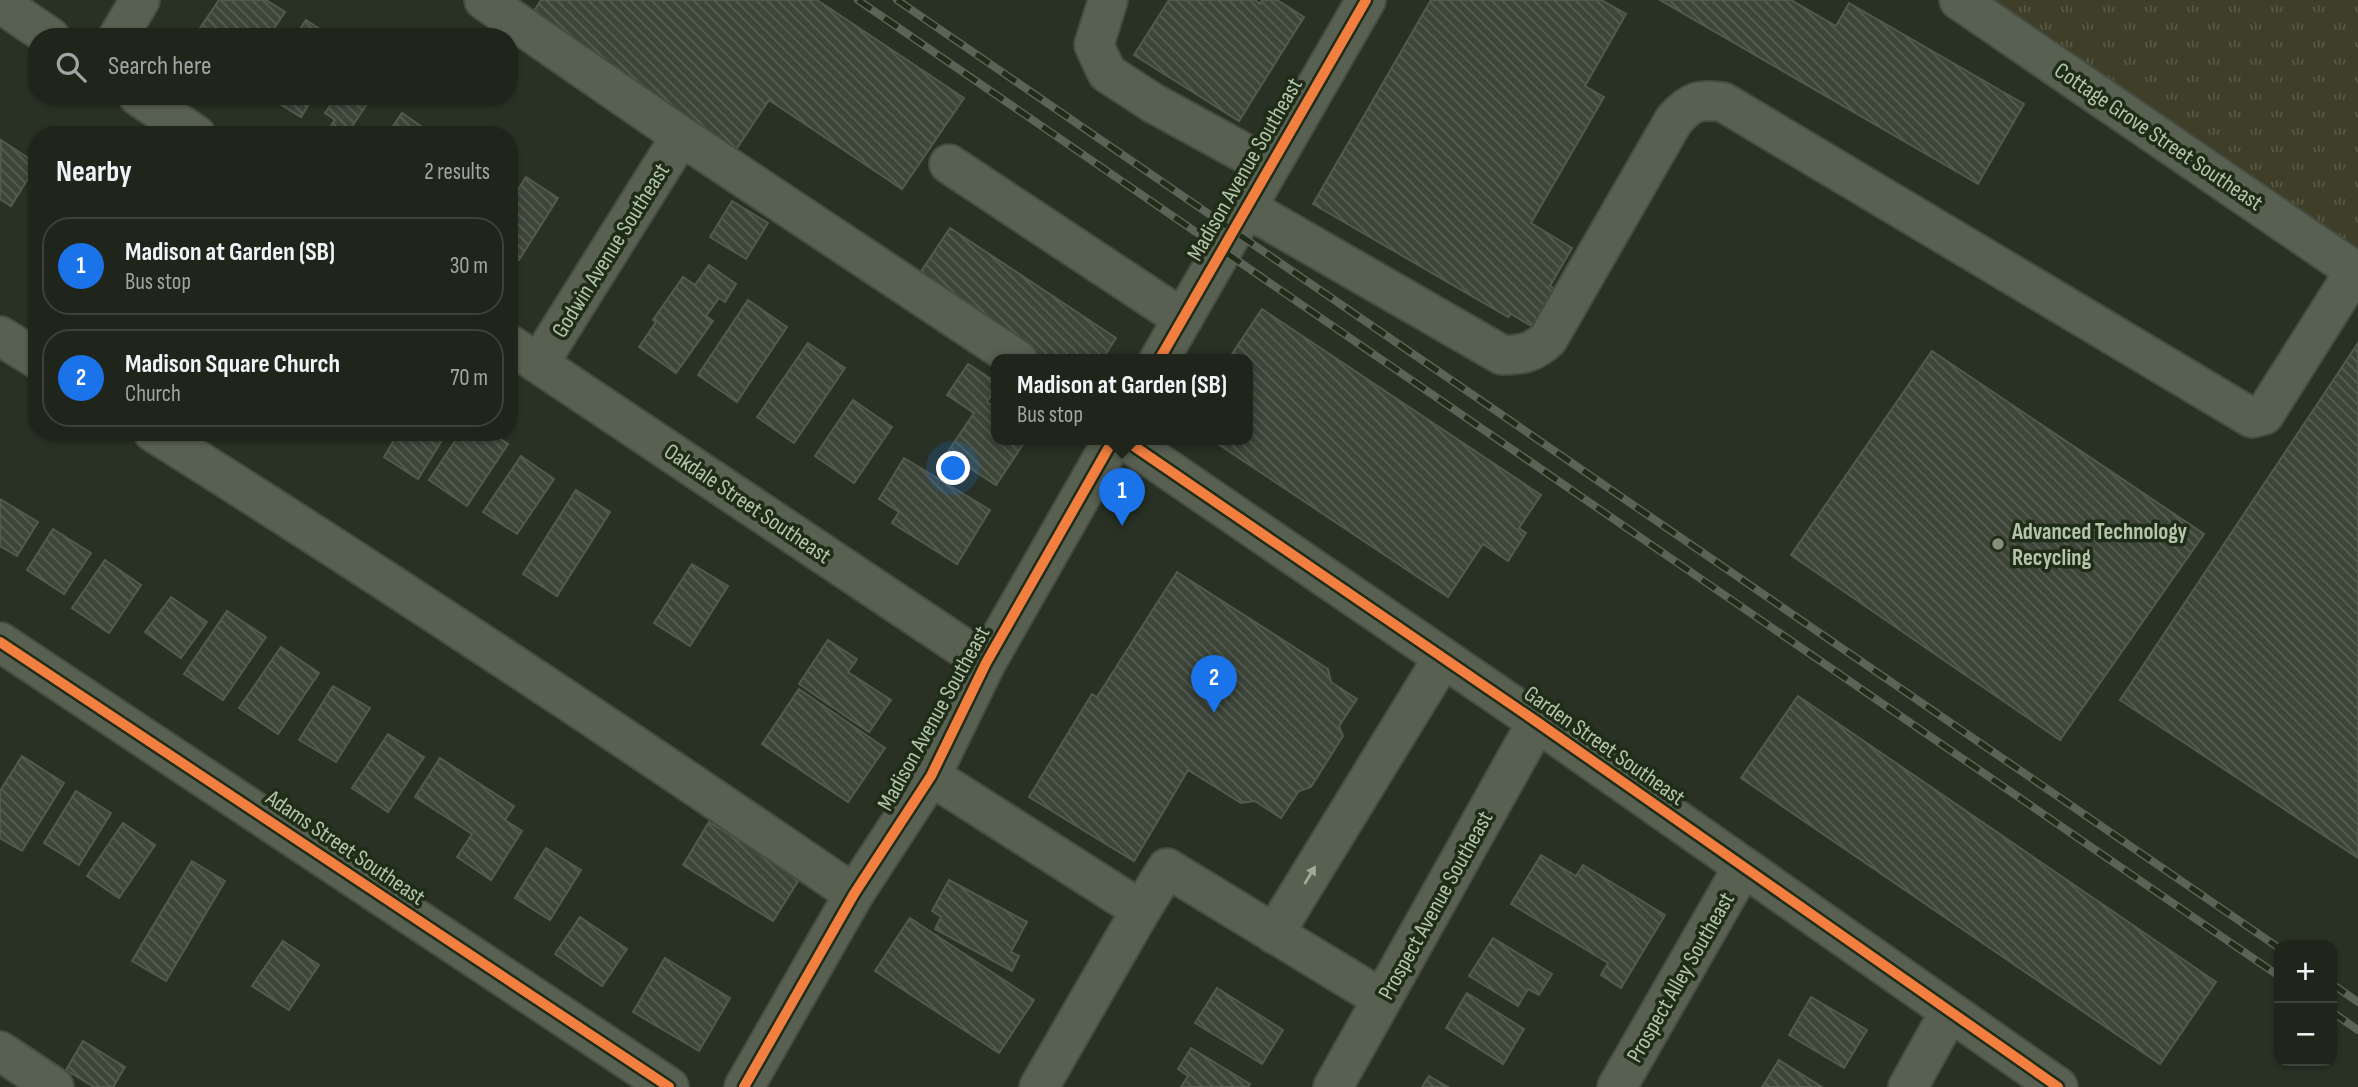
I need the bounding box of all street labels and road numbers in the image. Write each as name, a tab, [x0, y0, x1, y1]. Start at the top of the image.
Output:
street label: Cottage Grove Street Southeast	[2049, 57, 2268, 217]
street label: Madison Avenue Southeast	[1181, 73, 1309, 266]
street label: Godwin Avenue Southeast	[546, 158, 676, 343]
street label: Oakdale Street Southeast	[659, 438, 836, 570]
street label: Madison Avenue Southeast	[871, 621, 996, 816]
street label: Garden Street Southeast	[1518, 680, 1690, 812]
street label: Adams Street Southeast	[260, 784, 430, 911]
street label: Prospect Avenue Southeast	[1372, 806, 1499, 1005]
street label: Prospect Alley Southeast	[1621, 887, 1741, 1068]

